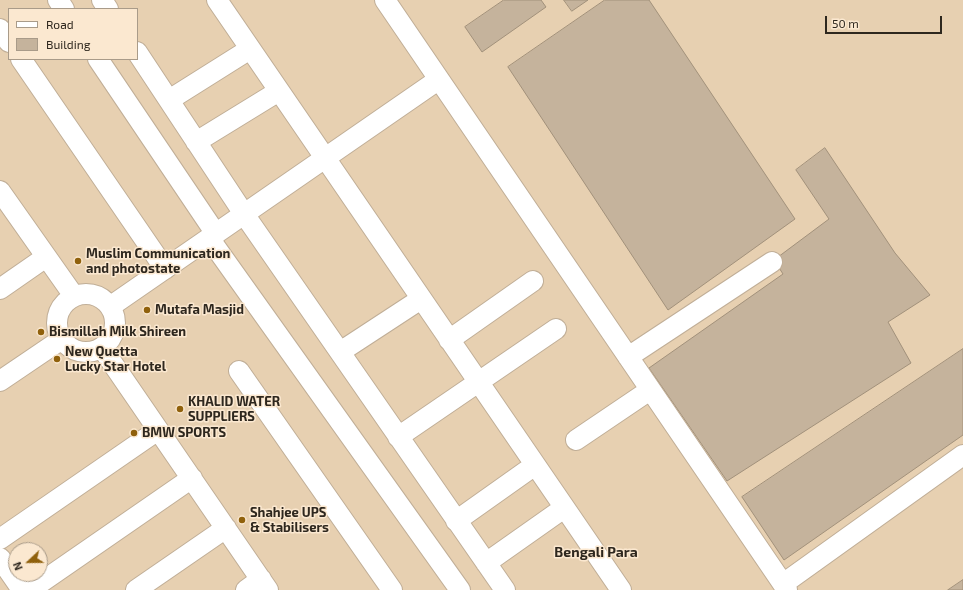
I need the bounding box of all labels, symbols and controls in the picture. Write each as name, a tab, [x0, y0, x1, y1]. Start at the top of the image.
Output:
legend	[8, 8, 138, 60]
scale bar	[827, 8, 944, 34]
text: 50 m	[832, 16, 859, 30]
text: Road	[46, 17, 74, 31]
text: Building	[46, 37, 90, 51]
place label: Muslim Communication and photostate	[86, 246, 230, 277]
marker: Muslim Communication and photostate	[73, 256, 83, 266]
place label: Mutafa Masjid	[155, 302, 244, 318]
marker: Mutafa Masjid	[142, 305, 152, 315]
place label: Bismillah Milk Shireen	[49, 324, 186, 340]
marker: Bismillah Milk Shireen	[36, 327, 46, 337]
place label: New Quetta Lucky Star Hotel	[65, 344, 166, 375]
marker: New Quetta Lucky Star Hotel	[52, 354, 62, 364]
place label: KHALID WATER SUPPLIERS	[188, 394, 280, 425]
marker: KHALID WATER SUPPLIERS	[175, 404, 185, 414]
place label: BMW SPORTS	[142, 425, 226, 441]
marker: BMW SPORTS	[129, 428, 139, 438]
place label: Shahjee UPS & Stabilisers	[250, 505, 329, 536]
marker: Shahjee UPS & Stabilisers	[237, 515, 247, 525]
north arrow	[8, 542, 48, 582]
district label: Bengali Para	[554, 544, 638, 560]
text: N	[10, 560, 25, 572]

